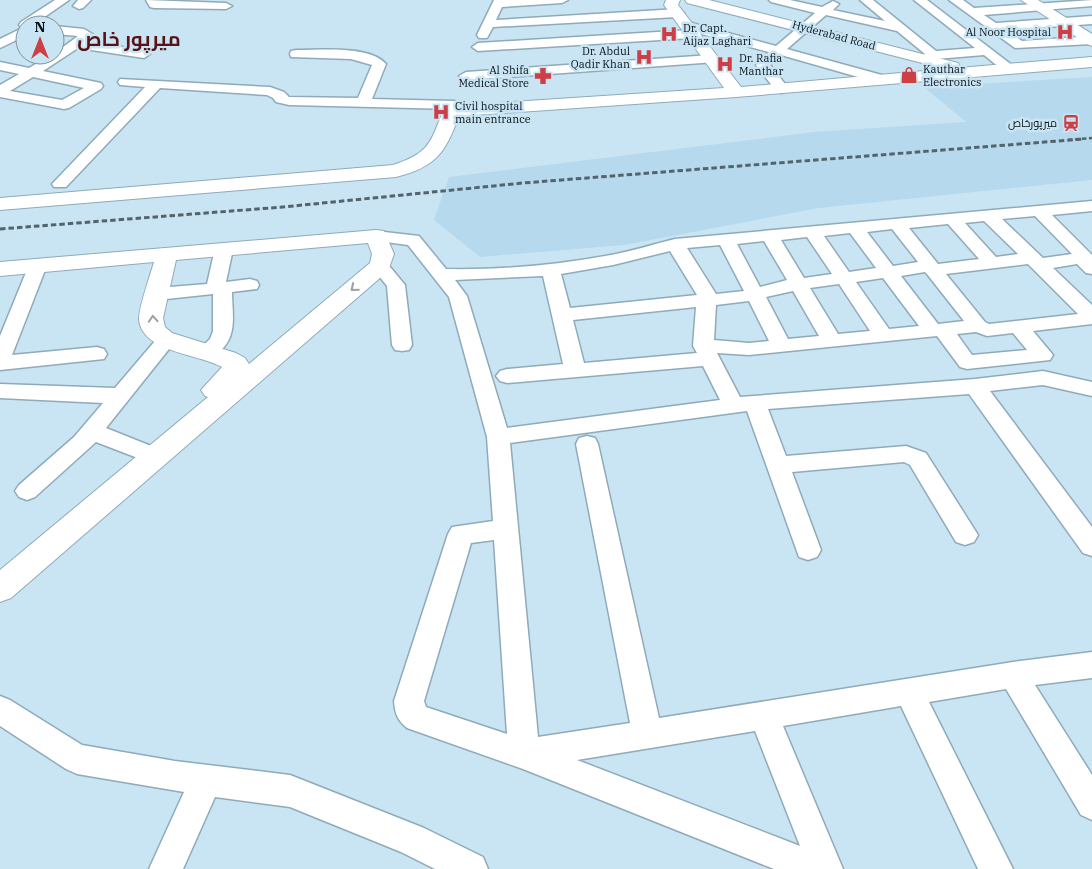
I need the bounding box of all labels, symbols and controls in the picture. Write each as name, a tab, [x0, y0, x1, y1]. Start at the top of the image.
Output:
north arrow	[15, 15, 65, 65]
street label: Hyderabad Road	[791, 17, 878, 53]
text: N	[34, 18, 46, 36]
place label: Dr. Capt. Aijaz Laghari	[683, 21, 752, 48]
hospital icon: Al Noor Hospital	[1055, 22, 1075, 42]
hospital icon: Dr. Capt. Aijaz Laghari	[659, 24, 679, 44]
district label: میرپور خاص	[77, 25, 181, 53]
place label: Al Noor Hospital	[966, 25, 1051, 39]
place label: Dr. Abdul Qadir Khan	[571, 44, 630, 71]
hospital icon: Dr. Abdul Qadir Khan	[634, 47, 654, 67]
place label: Dr. Rafia Manthar	[739, 51, 783, 78]
hospital icon: Dr. Rafia Manthar	[715, 54, 735, 74]
place label: Kauthar Electronics	[923, 62, 981, 89]
place label: Al Shifa Medical Store	[458, 63, 529, 90]
shop icon: Kauthar Electronics	[899, 65, 919, 85]
pharmacy icon: Al Shifa Medical Store	[533, 66, 553, 86]
place label: Civil hospital main entrance	[455, 99, 531, 126]
hospital icon: Civil hospital main entrance	[431, 102, 451, 122]
station icon: ميرپورخاص	[1061, 113, 1081, 133]
place label: ميرپورخاص	[1008, 116, 1057, 130]
one-way arrow	[351, 283, 360, 291]
one-way arrow	[148, 315, 159, 323]

